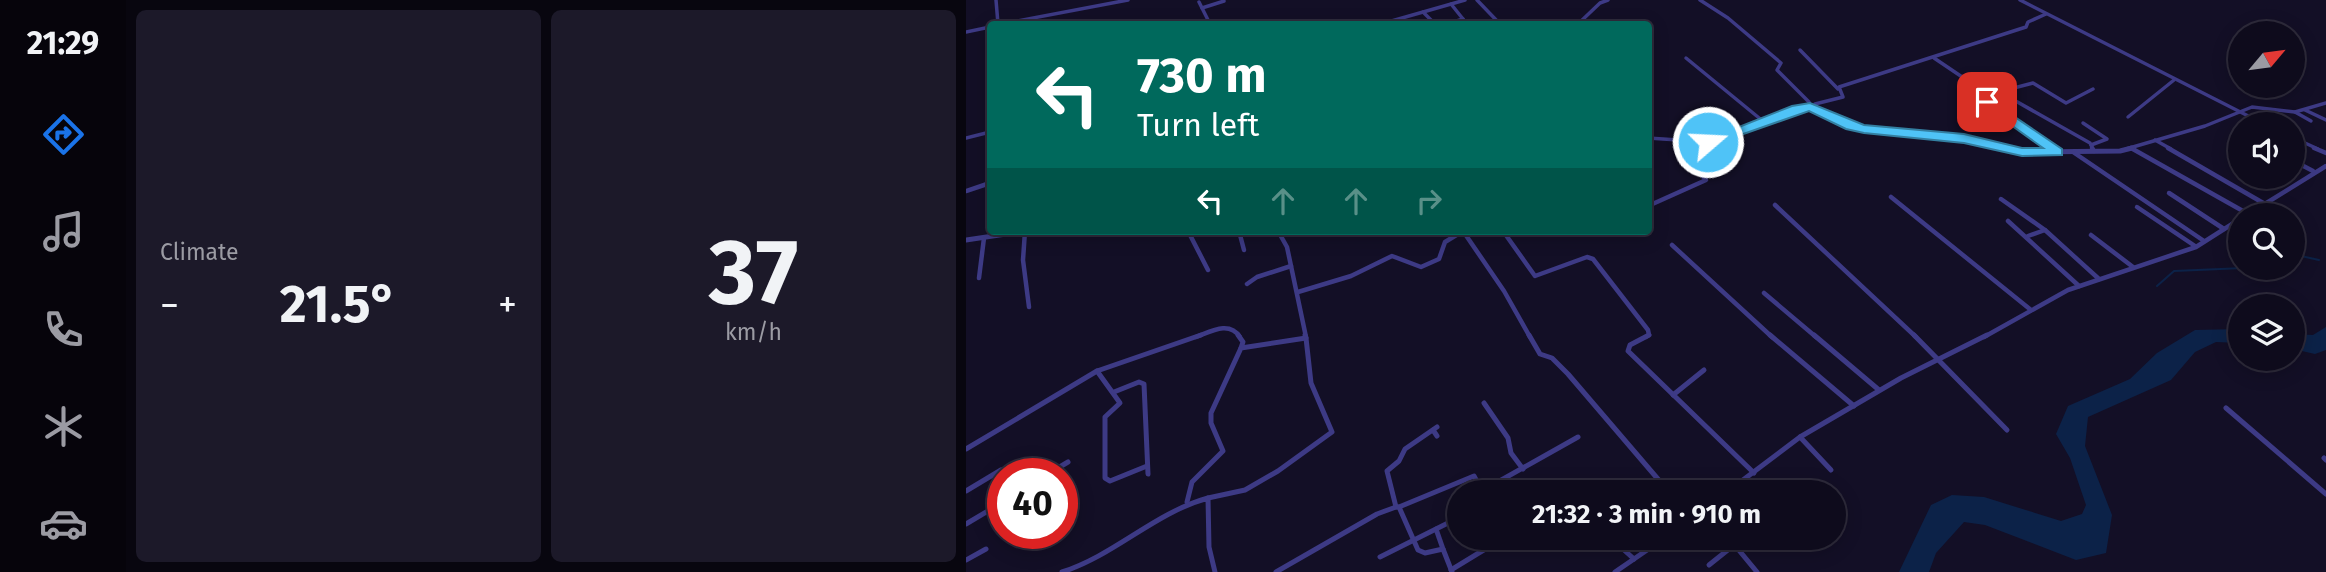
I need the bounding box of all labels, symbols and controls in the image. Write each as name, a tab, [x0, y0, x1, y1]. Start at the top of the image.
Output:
north arrow	[2228, 21, 2305, 98]
map controls	[2228, 21, 2305, 371]
text: 21:29	[27, 24, 99, 62]
text: 730 m	[1137, 46, 1267, 105]
icon: left	[1022, 49, 1113, 140]
pin	[1957, 72, 2017, 132]
icon: arrive	[1968, 83, 2006, 121]
position arrow	[1671, 105, 1745, 179]
text: Turn left	[1137, 106, 1259, 144]
icon: directions	[39, 110, 88, 159]
button: sound	[2228, 112, 2305, 189]
icon: left	[1191, 182, 1229, 220]
icon: ahead	[1264, 182, 1302, 220]
icon: ahead	[1337, 182, 1375, 220]
icon: right	[1410, 182, 1448, 220]
button: search	[2228, 203, 2305, 280]
icon: music	[39, 207, 88, 256]
text: 37	[709, 218, 798, 327]
text: Climate	[160, 238, 239, 266]
text: 21.5°	[280, 273, 397, 336]
text: −	[160, 282, 179, 328]
text: +	[498, 282, 517, 328]
button: layers	[2228, 294, 2305, 371]
icon: phone	[39, 305, 88, 354]
text: km/h	[725, 318, 782, 346]
icon: climate	[39, 402, 88, 451]
speed limit sign: 40	[987, 458, 1078, 549]
icon: car	[39, 499, 88, 548]
text: 21:32 · 3 min · 910 m	[1532, 499, 1761, 530]

